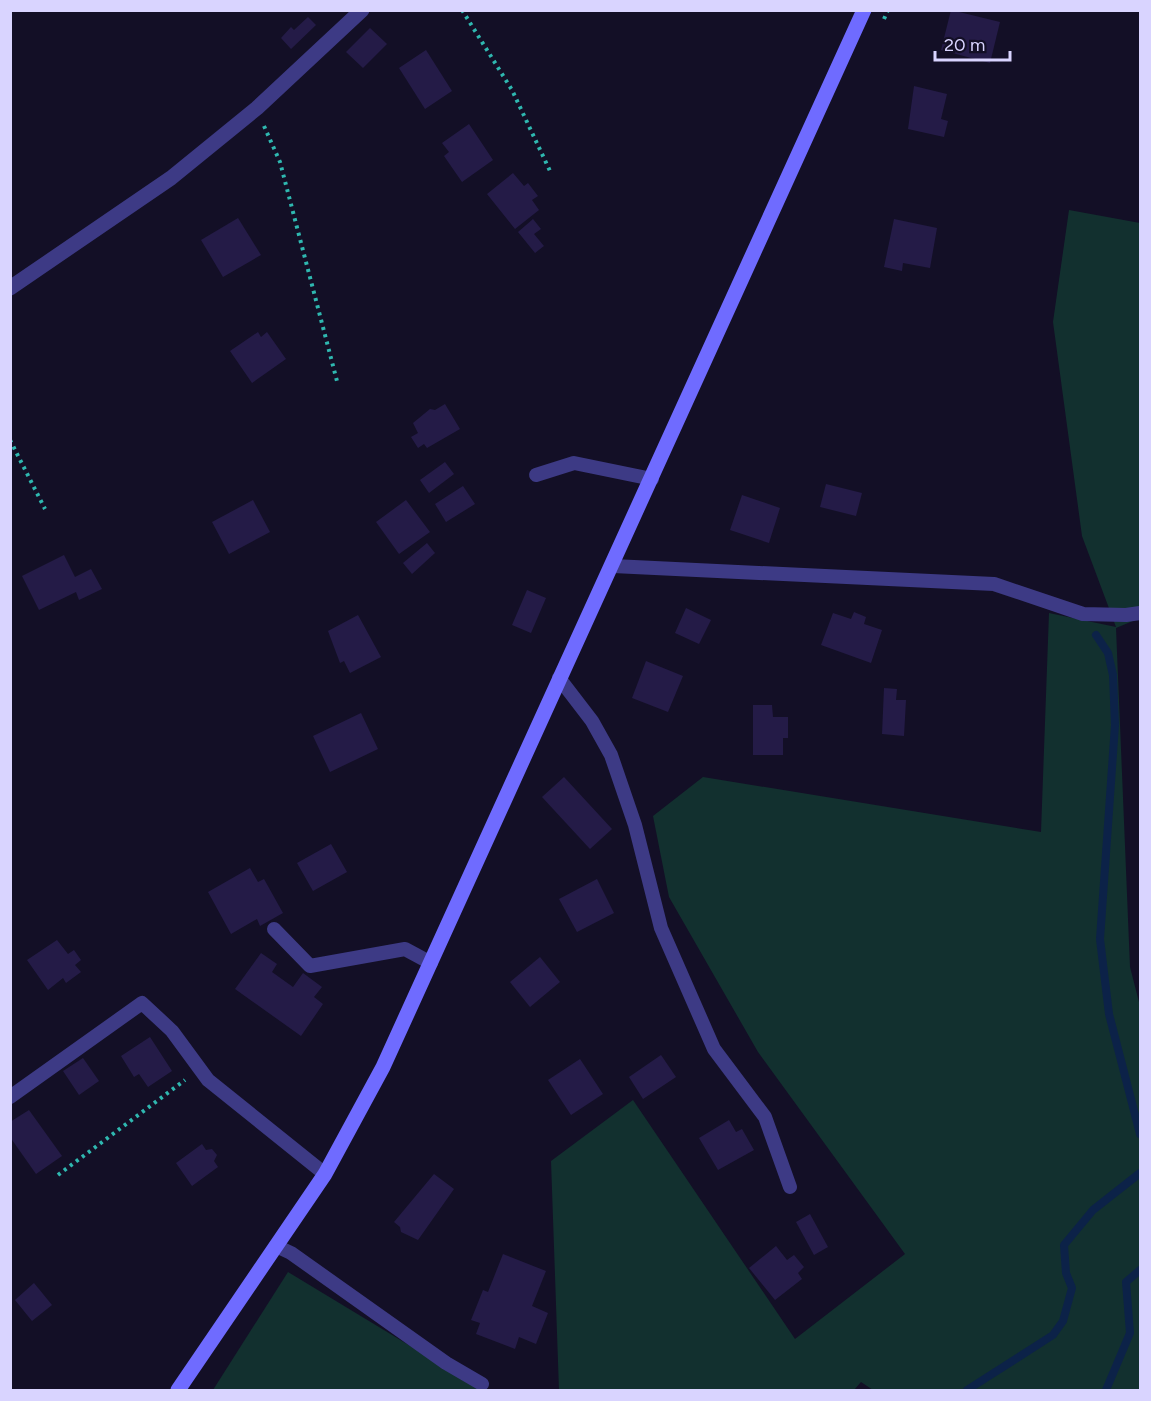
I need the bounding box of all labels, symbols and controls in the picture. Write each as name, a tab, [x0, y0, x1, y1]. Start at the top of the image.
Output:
scale bar	[935, 24, 1010, 62]
text: 20 m	[944, 34, 985, 56]

